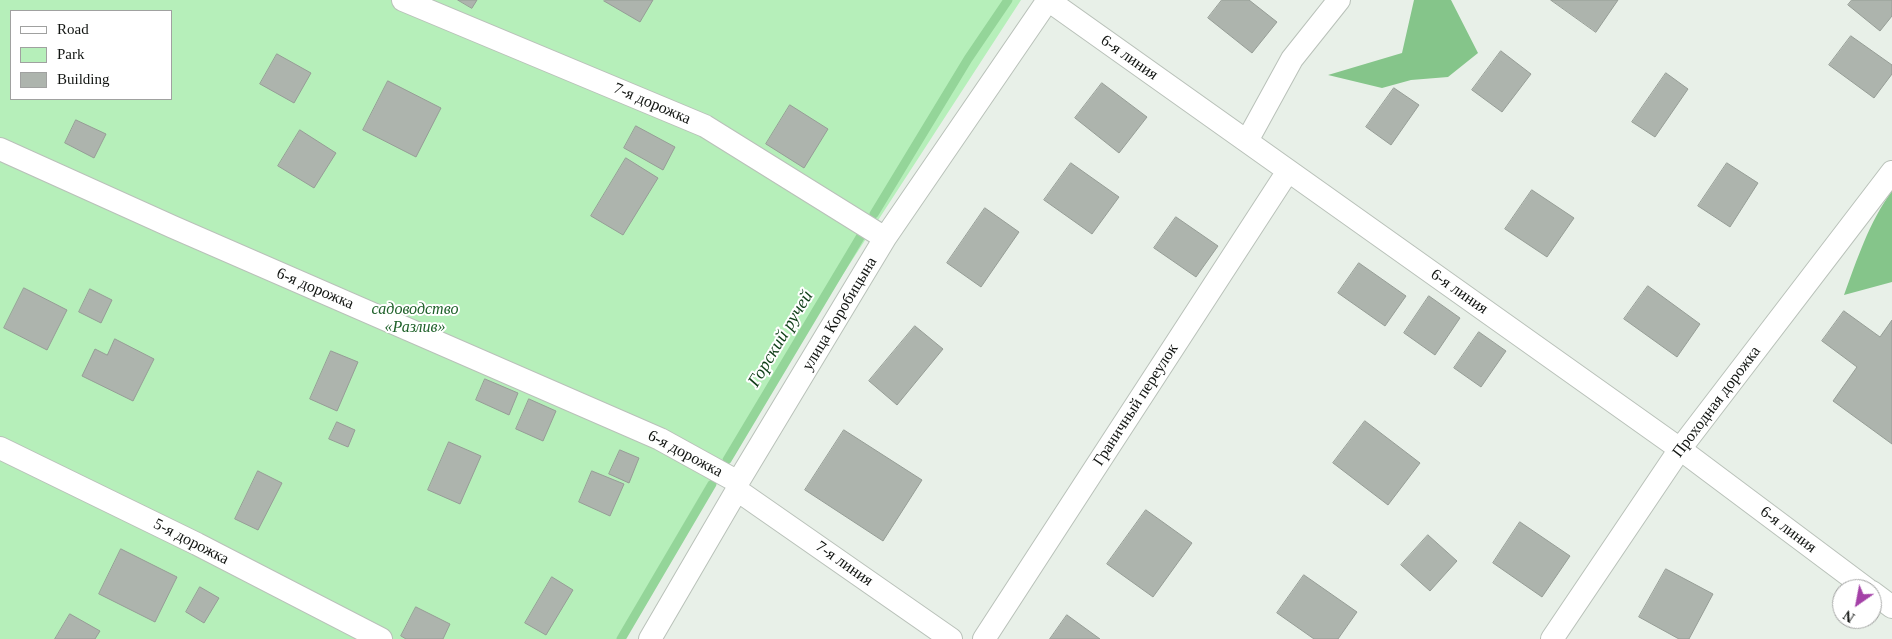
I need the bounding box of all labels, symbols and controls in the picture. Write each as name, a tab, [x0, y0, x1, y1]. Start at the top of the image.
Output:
legend	[10, 10, 172, 100]
text: Road	[57, 21, 89, 37]
street label: 6-я линия	[1097, 31, 1161, 85]
text: Park	[57, 46, 85, 62]
text: Building	[57, 71, 110, 87]
street label: 7-я дорожка	[610, 79, 694, 129]
street label: улица Коробицына	[799, 254, 881, 374]
street label: 6-я дорожка	[273, 264, 357, 314]
street label: 6-я линия	[1427, 265, 1491, 319]
water label: Горский ручей	[744, 287, 818, 391]
park label: садоводство «Разлив»	[372, 300, 458, 338]
street label: Граничный переулок	[1089, 340, 1183, 470]
street label: Проходная дорожка	[1669, 342, 1765, 462]
street label: 6-я дорожка	[644, 426, 726, 482]
street label: 6-я линия	[1756, 503, 1820, 557]
street label: 5-я дорожка	[150, 515, 232, 569]
street label: 7-я линия	[812, 537, 876, 591]
north arrow	[1832, 579, 1882, 629]
text: N	[1841, 607, 1857, 625]

